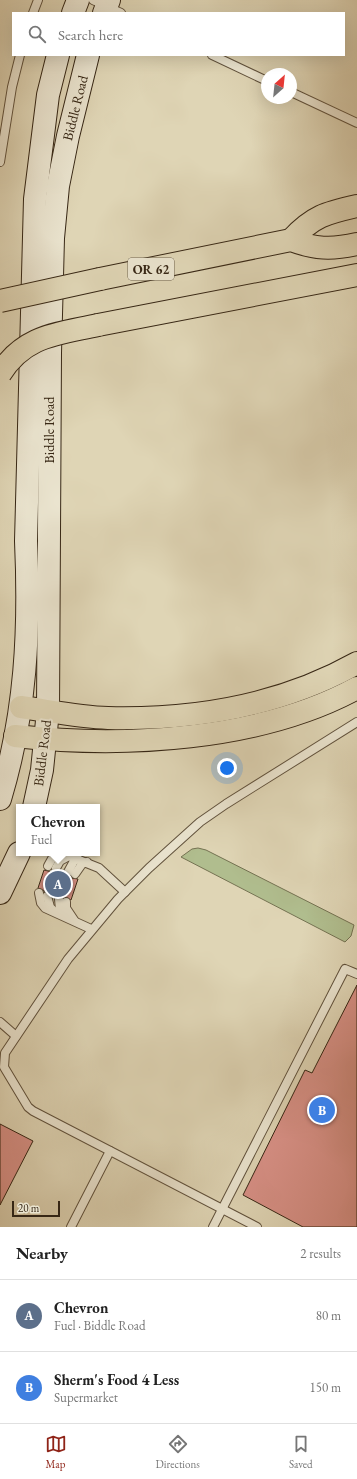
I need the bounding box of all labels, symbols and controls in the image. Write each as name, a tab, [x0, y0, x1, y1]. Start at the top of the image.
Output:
search box	[12, 12, 345, 56]
icon: search	[26, 23, 48, 45]
text: Search here	[58, 25, 123, 44]
north arrow	[261, 68, 297, 104]
street label: Biddle Road	[58, 73, 92, 143]
road number: OR 62	[128, 258, 174, 280]
street label: Biddle Road	[40, 396, 58, 463]
street label: Biddle Road	[29, 718, 55, 787]
your location	[217, 758, 237, 778]
popup	[16, 804, 100, 856]
text: Chevron	[31, 812, 85, 831]
text: Fuel	[31, 831, 53, 848]
pin: A	[45, 869, 71, 899]
pin: B	[309, 1095, 335, 1125]
scale bar	[12, 1199, 60, 1218]
text: 20 m	[18, 1201, 39, 1215]
text: Nearby	[16, 1242, 68, 1264]
text: 2 results	[300, 1245, 341, 1262]
text: Chevron	[54, 1298, 108, 1317]
text: A	[24, 1307, 34, 1324]
text: 80 m	[316, 1307, 341, 1324]
text: Fuel · Biddle Road	[54, 1317, 145, 1334]
text: Sherm's Food 4 Less	[54, 1370, 179, 1389]
text: B	[25, 1379, 33, 1396]
text: 150 m	[310, 1379, 341, 1396]
text: Supermarket	[54, 1389, 118, 1406]
tab: Map	[45, 1433, 67, 1471]
tab: Directions	[156, 1433, 200, 1471]
tab: Saved	[289, 1433, 312, 1471]

